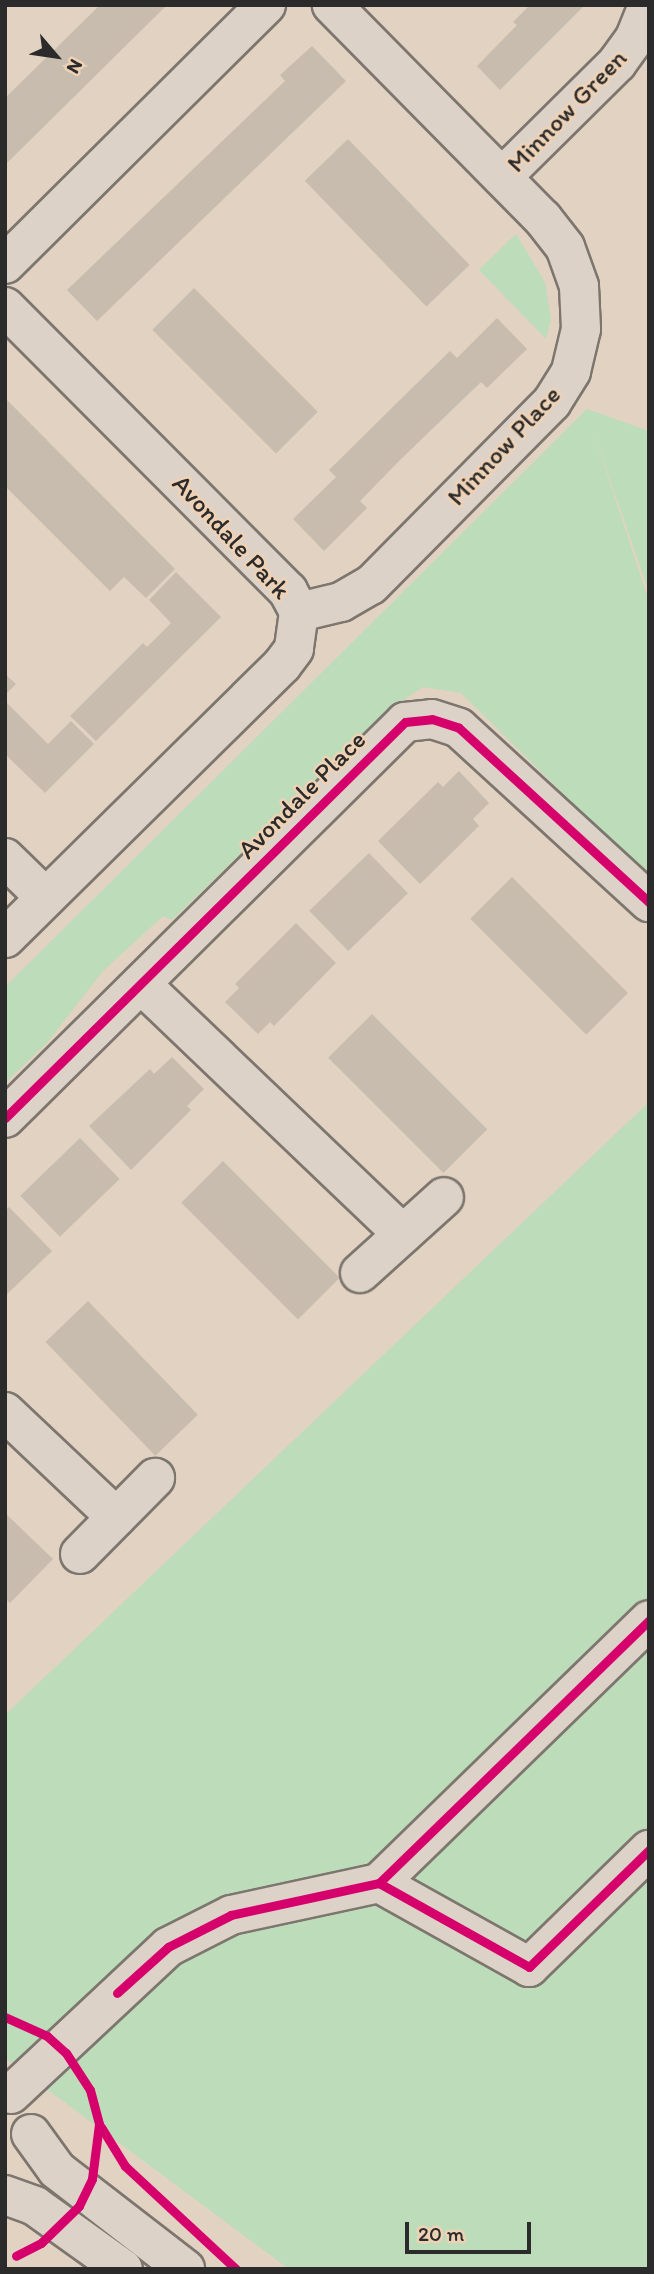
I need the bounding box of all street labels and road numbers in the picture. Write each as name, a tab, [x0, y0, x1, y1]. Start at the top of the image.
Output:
street label: Minnow Green	[500, 43, 634, 179]
street label: Minnow Place	[441, 380, 567, 512]
street label: Avondale Park	[165, 468, 297, 606]
street label: Avondale Place	[232, 725, 372, 865]

